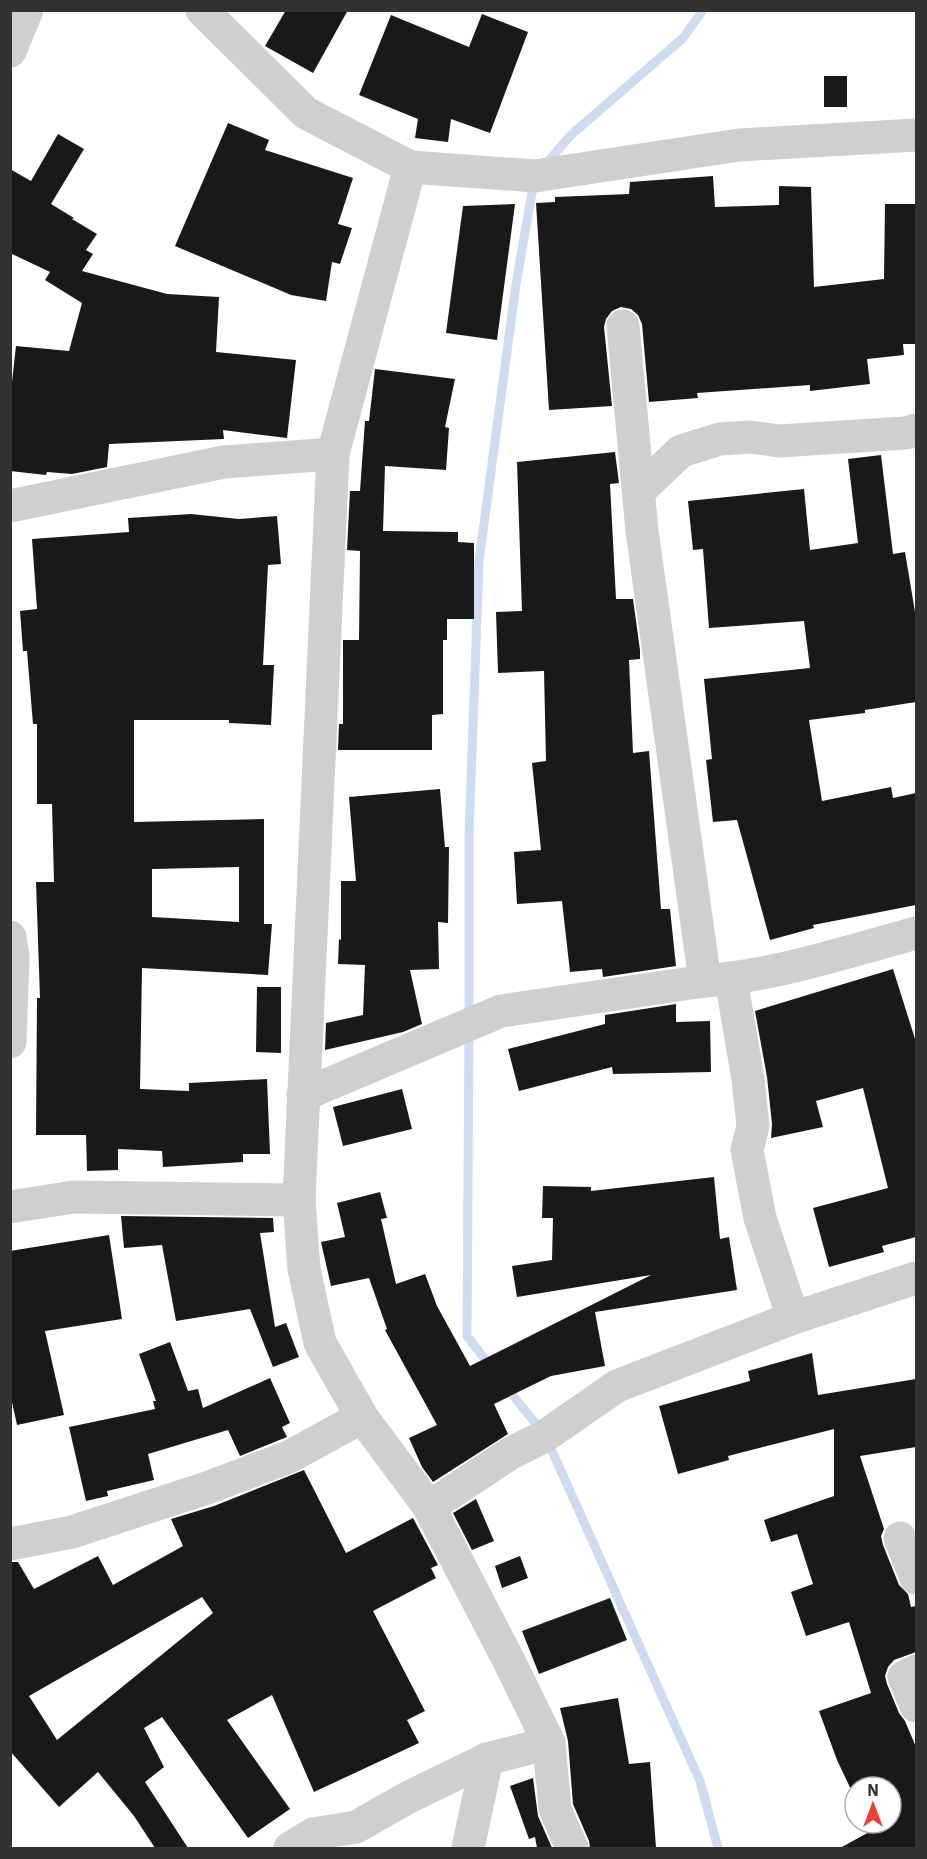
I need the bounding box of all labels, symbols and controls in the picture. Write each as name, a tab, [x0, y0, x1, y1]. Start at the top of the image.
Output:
north arrow	[843, 1775, 903, 1835]
text: N	[867, 1780, 879, 1800]

